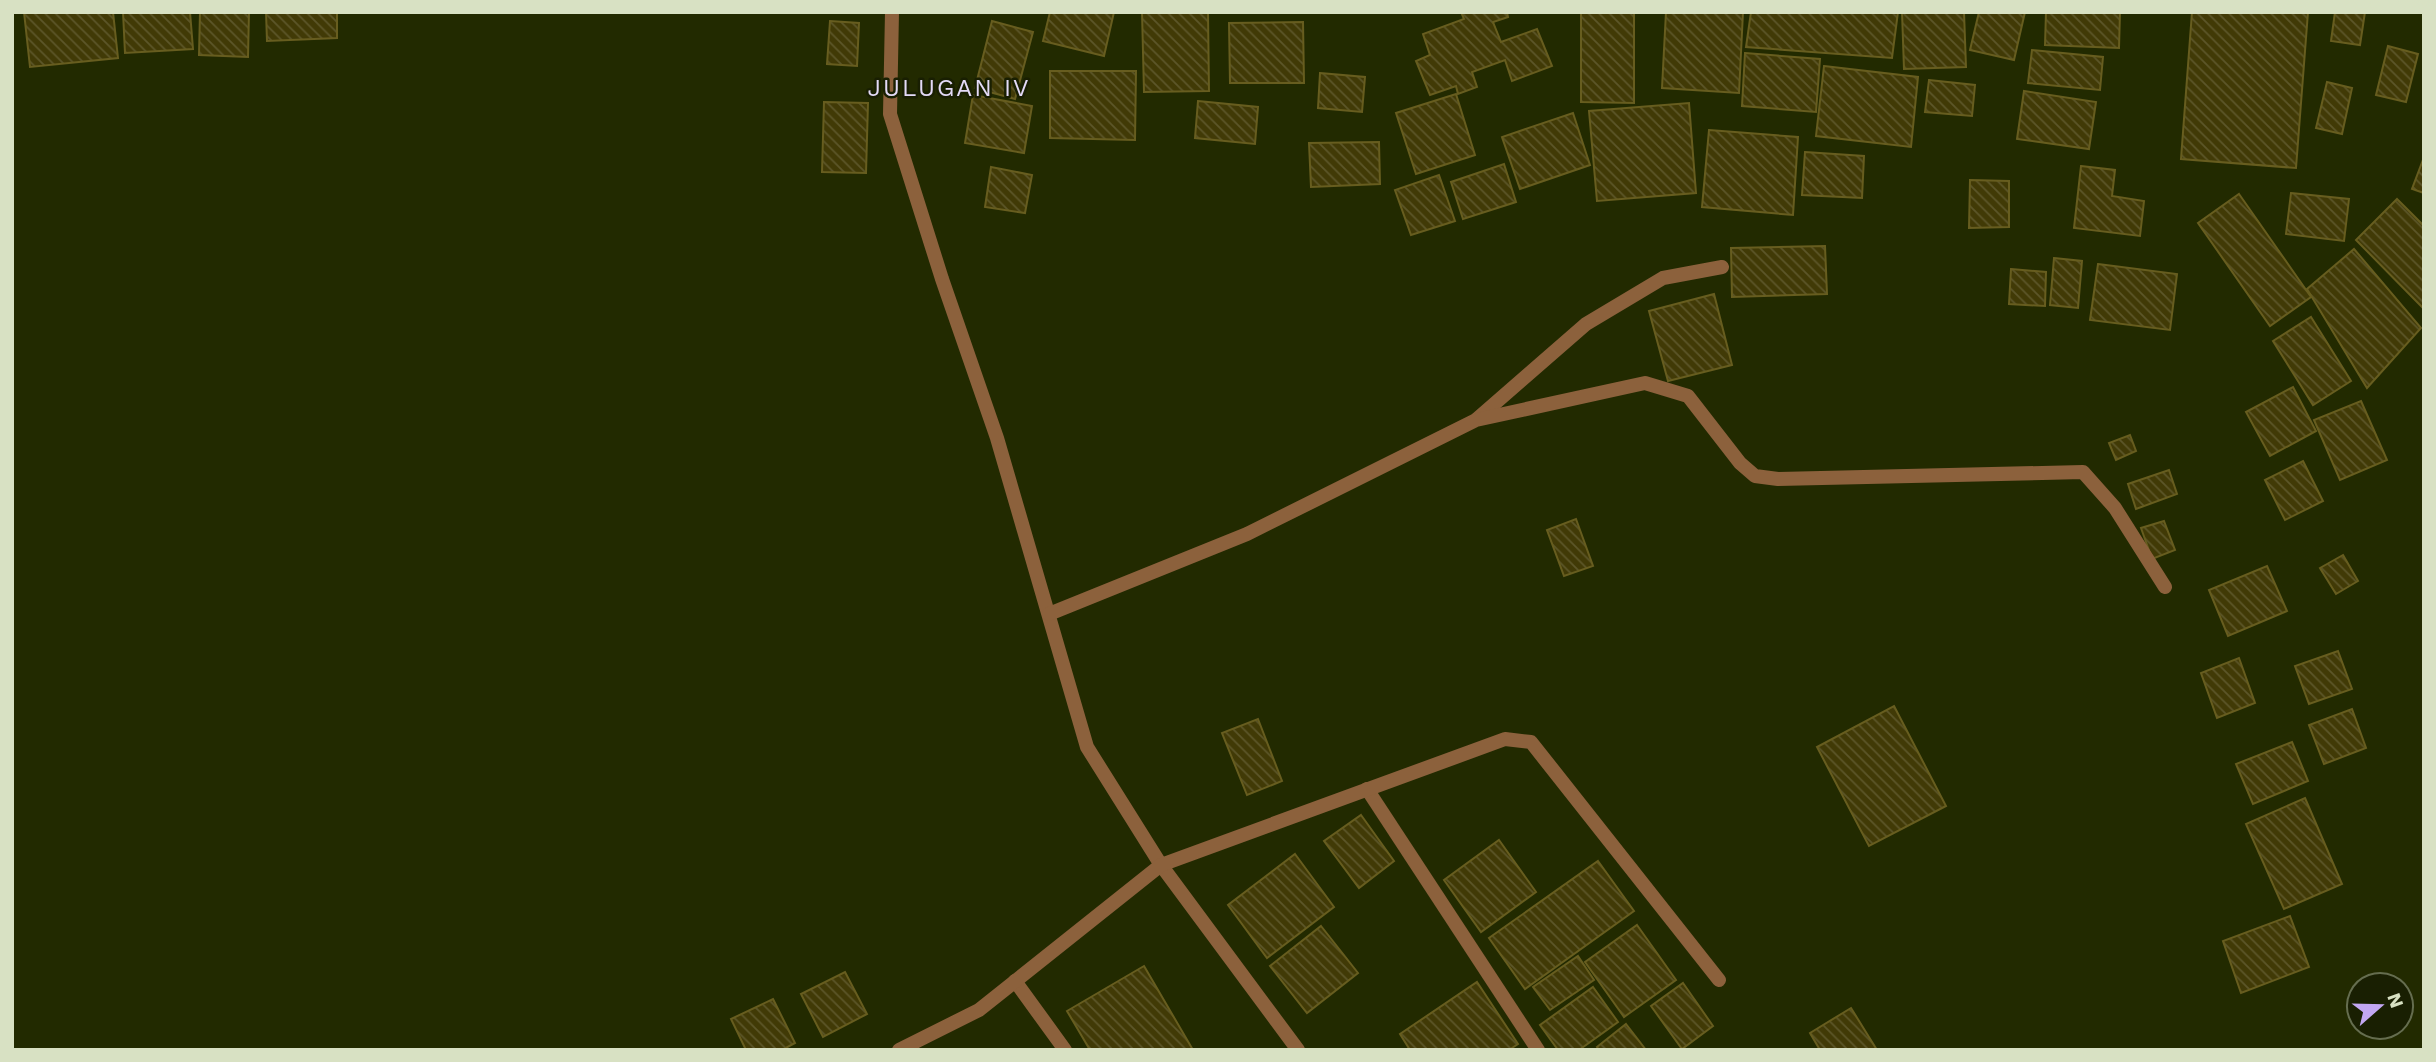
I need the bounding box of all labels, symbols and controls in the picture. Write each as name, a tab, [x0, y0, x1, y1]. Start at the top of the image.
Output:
district label: JULUGAN IV	[867, 74, 1031, 102]
north arrow	[2345, 971, 2415, 1041]
text: N	[2382, 990, 2409, 1011]

